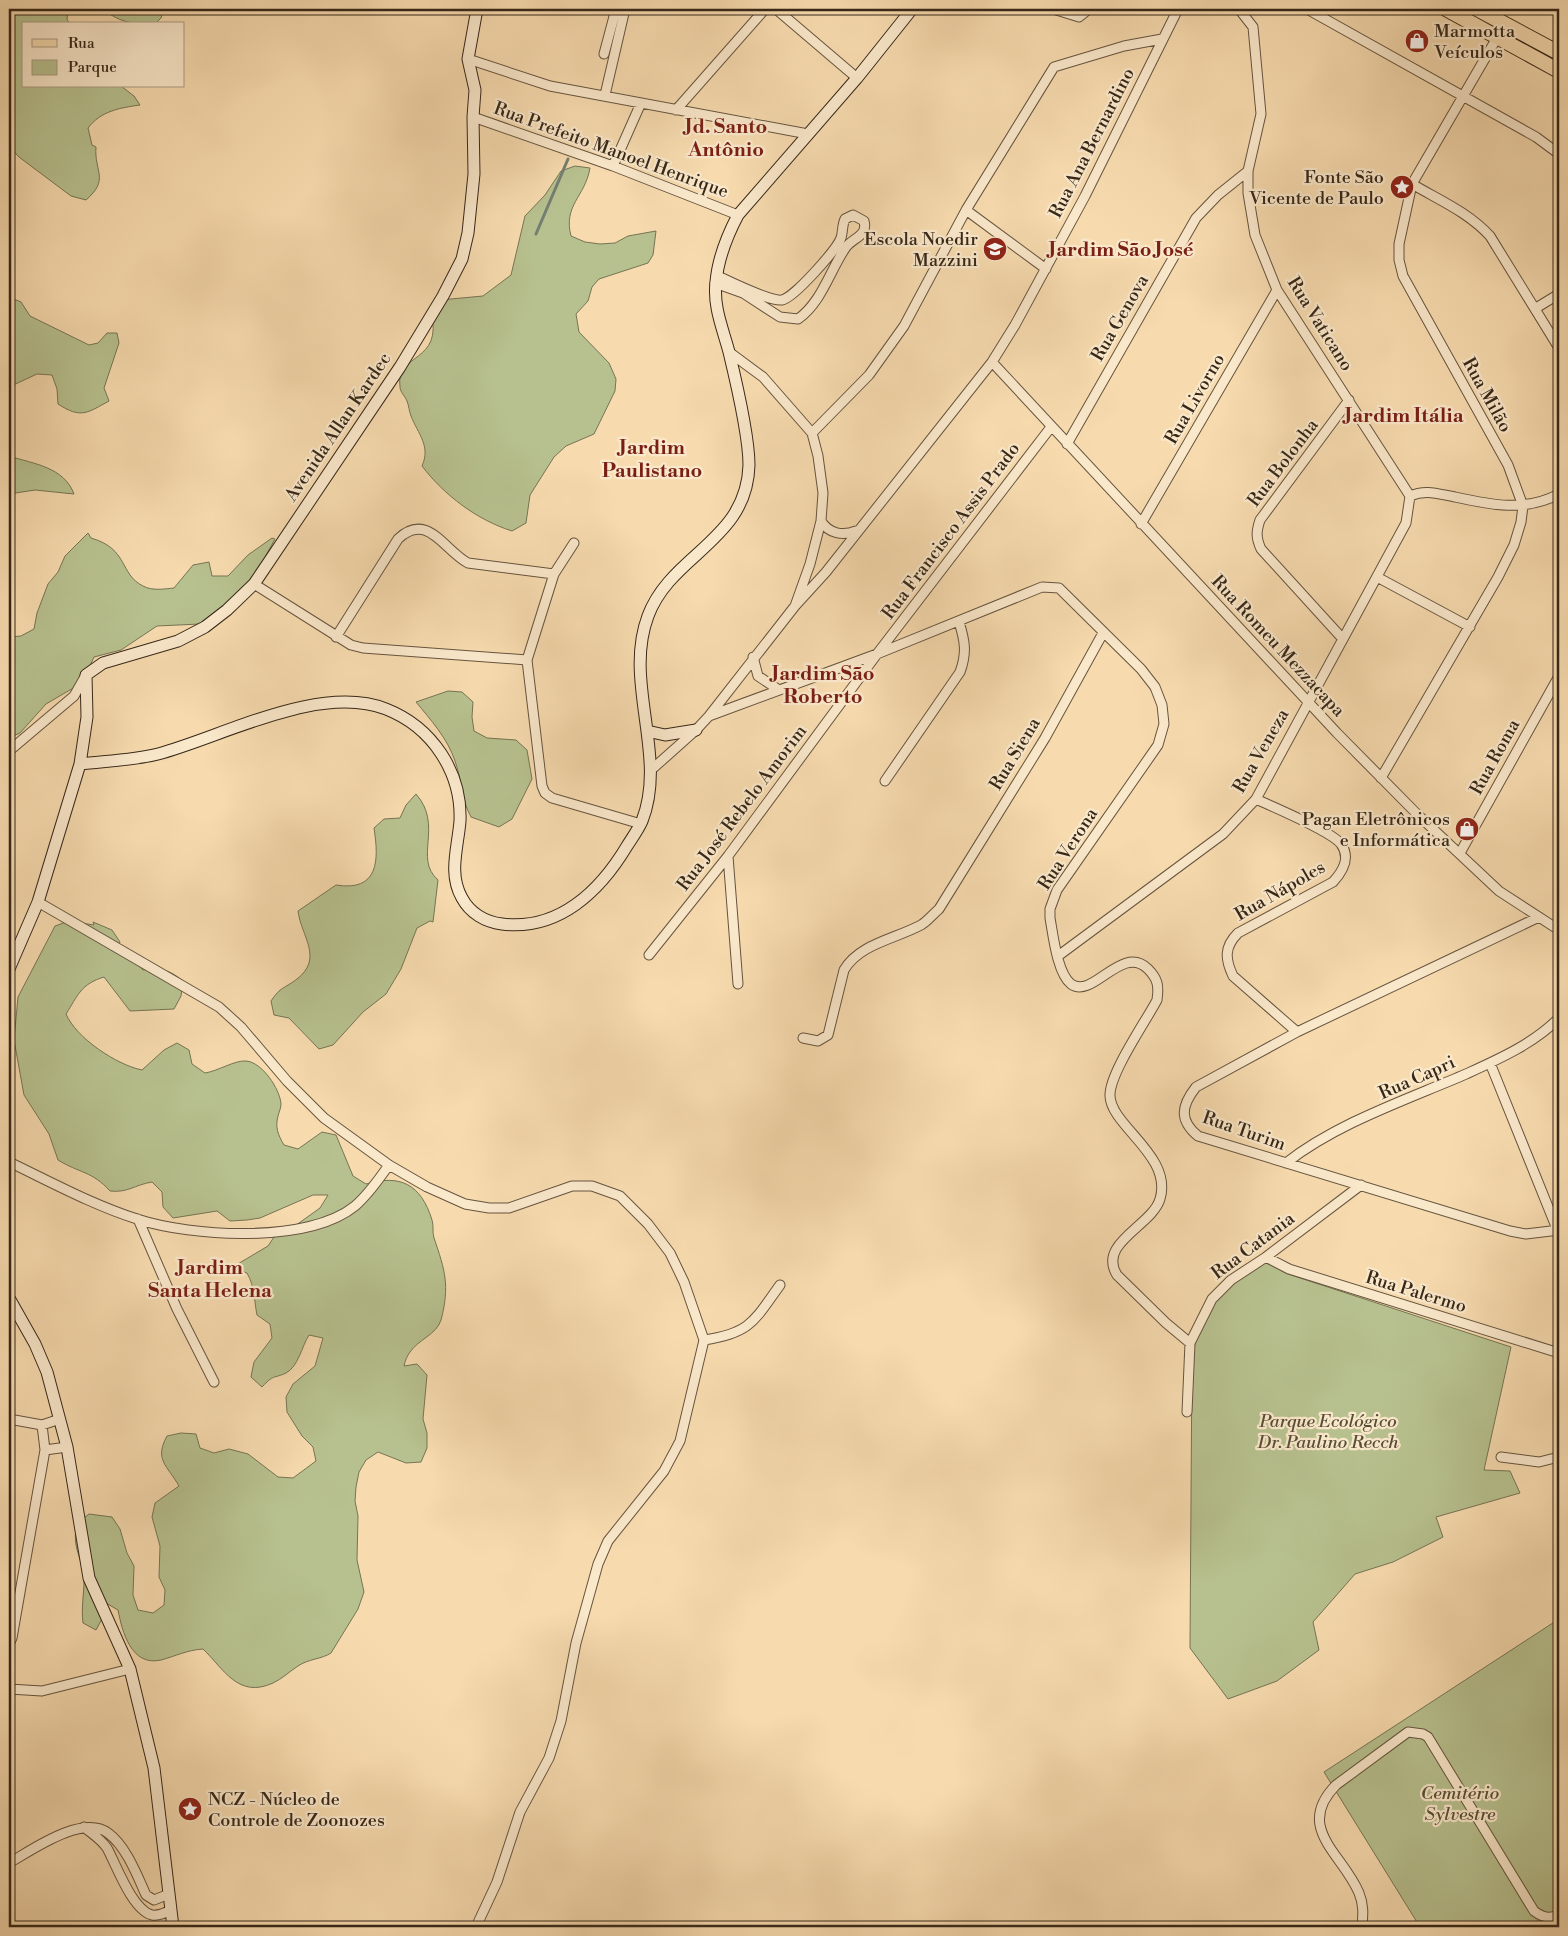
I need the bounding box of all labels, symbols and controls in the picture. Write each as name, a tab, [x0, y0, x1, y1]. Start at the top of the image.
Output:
place label: Marmotta Veículos	[1433, 20, 1516, 64]
legend	[22, 22, 185, 88]
shop icon: Marmotta Veículos	[1404, 28, 1430, 54]
text: Rua	[68, 34, 95, 53]
text: Parque	[68, 58, 117, 77]
street label: Rua Ana Bernardino	[1044, 64, 1140, 222]
street label: Rua Prefeito Manoel Henrique	[490, 97, 732, 203]
district label: Jd. Santo Antônio	[682, 115, 767, 163]
place label: Fonte São Vicente de Paulo	[1248, 166, 1384, 210]
place icon: Fonte São Vicente de Paulo	[1389, 174, 1415, 200]
place label: Escola Noedir Mazzini	[864, 228, 978, 272]
school or university icon: Escola Noedir Mazzini	[982, 236, 1008, 262]
district label: Jardim São José	[1046, 238, 1194, 263]
street label: Rua Genova	[1086, 270, 1154, 365]
street label: Rua Vaticano	[1282, 272, 1358, 376]
street label: Avenida Allan Kardec	[279, 348, 396, 507]
street label: Rua Livorno	[1160, 350, 1230, 448]
street label: Rua Milão	[1457, 354, 1517, 436]
district label: Jardim Itália	[1342, 404, 1464, 429]
street label: Rua Bolonha	[1242, 414, 1324, 512]
district label: Jardim Paulistano	[602, 436, 702, 484]
street label: Rua Francisco Assis Prado	[877, 438, 1025, 624]
street label: Rua Romeu Mezzacapa	[1206, 570, 1350, 722]
district label: Jardim São Roberto	[769, 662, 874, 710]
street label: Rua Veneza	[1228, 704, 1295, 797]
street label: Rua Siena	[984, 713, 1046, 795]
street label: Rua Roma	[1465, 714, 1526, 799]
street label: Rua José Rebelo Amorim	[672, 720, 812, 896]
street label: Rua Verona	[1033, 803, 1104, 894]
place label: Pagan Eletrônicos e Informática	[1302, 808, 1451, 852]
shop icon: Pagan Eletrônicos e Informática	[1454, 816, 1480, 842]
street label: Rua Nápoles	[1231, 856, 1329, 926]
street label: Rua Capri	[1375, 1051, 1459, 1105]
street label: Rua Turim	[1199, 1106, 1289, 1156]
street label: Rua Catania	[1207, 1207, 1300, 1285]
district label: Jardim Santa Helena	[148, 1256, 272, 1304]
street label: Rua Palermo	[1363, 1266, 1469, 1318]
park label: Parque Ecológico Dr. Paulino Recch	[1257, 1410, 1400, 1454]
park label: Cemitério Sylvestre	[1421, 1782, 1499, 1826]
place label: NCZ - Núcleo de Controle de Zoonozes	[208, 1788, 385, 1832]
place icon: NCZ - Núcleo de Controle de Zoonozes	[177, 1796, 203, 1822]

